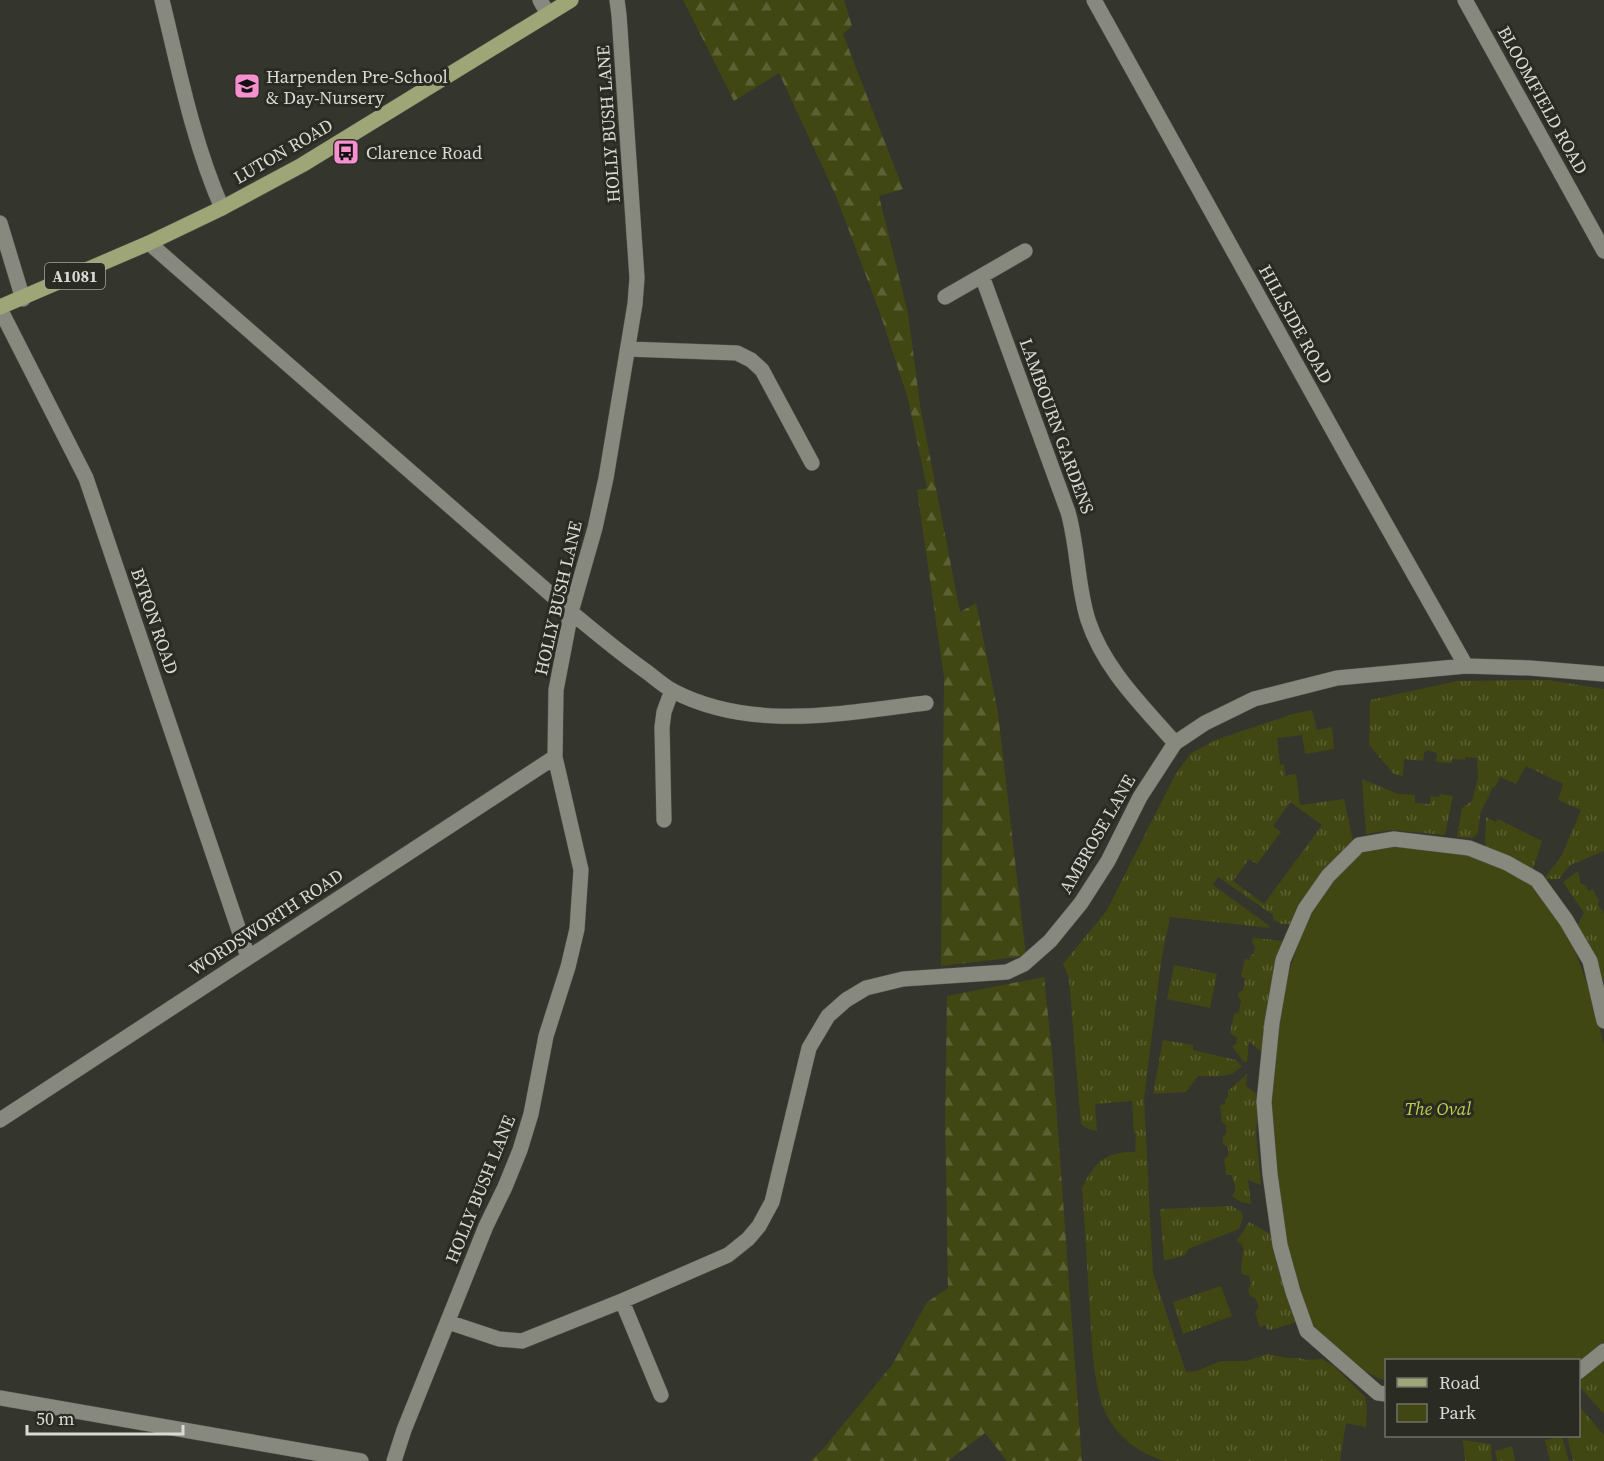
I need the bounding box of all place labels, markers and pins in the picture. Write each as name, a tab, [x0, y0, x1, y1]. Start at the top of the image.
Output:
place label: Harpenden Pre-School & Day-Nursery	[266, 64, 448, 110]
school or university icon: Harpenden Pre-School & Day-Nursery	[232, 71, 262, 101]
bus stop icon: Clarence Road	[331, 137, 361, 167]
place label: Clarence Road	[366, 140, 482, 165]

